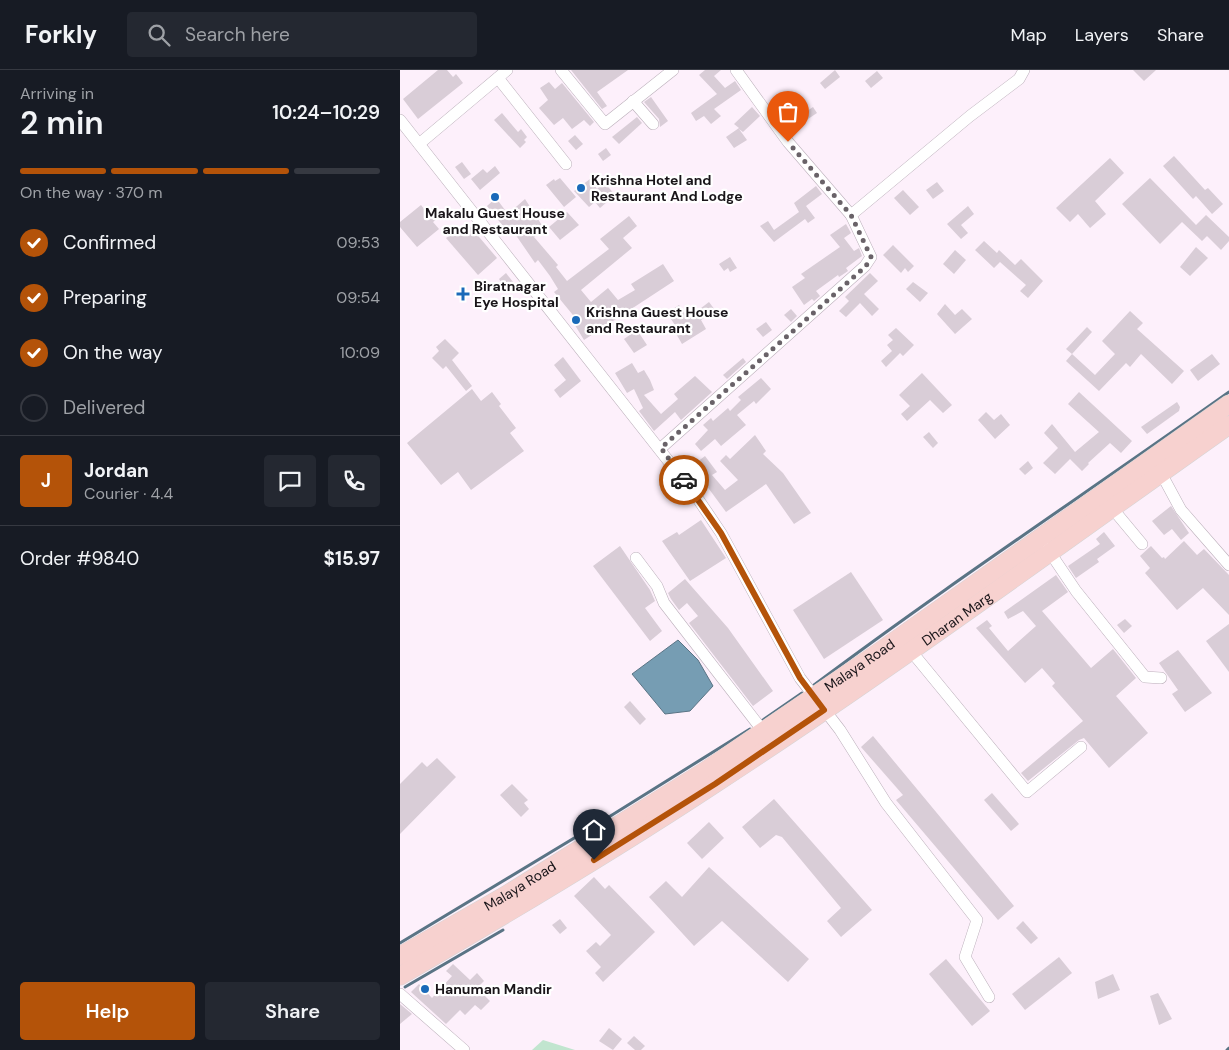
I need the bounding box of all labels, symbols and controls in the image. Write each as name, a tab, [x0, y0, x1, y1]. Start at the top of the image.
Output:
search box	[127, 12, 477, 57]
text: Forkly	[25, 19, 97, 50]
icon: search	[145, 21, 173, 49]
text: Search here	[185, 22, 290, 47]
text: Map	[1011, 23, 1047, 47]
text: Layers	[1075, 23, 1129, 47]
text: Share	[1157, 23, 1204, 47]
text: Arriving in	[20, 83, 94, 104]
pin	[767, 91, 809, 142]
icon: bag	[774, 98, 802, 126]
text: 10:24–10:29	[272, 100, 380, 125]
text: 2 min	[20, 102, 104, 144]
place label: Krishna Hotel and Restaurant And Lodge	[591, 171, 743, 205]
text: On the way · 370 m	[20, 182, 163, 203]
marker: Krishna Hotel and Restaurant And Lodge	[575, 182, 587, 194]
marker: Makalu Guest House and Restaurant	[489, 191, 501, 203]
place label: Makalu Guest House and Restaurant	[425, 204, 565, 238]
icon: check	[20, 229, 48, 257]
text: Confirmed	[63, 230, 156, 255]
text: 09:53	[337, 232, 380, 253]
place label: Biratnagar Eye Hospital	[474, 277, 559, 311]
icon: check	[20, 284, 48, 312]
text: Preparing	[63, 285, 147, 310]
text: 09:54	[336, 287, 380, 308]
marker: Biratnagar Eye Hospital	[456, 287, 470, 301]
place label: Krishna Guest House and Restaurant	[586, 303, 729, 337]
marker: Krishna Guest House and Restaurant	[570, 314, 582, 326]
icon: check	[20, 339, 48, 367]
text: On the way	[63, 340, 163, 365]
text: 10:09	[340, 342, 380, 363]
text: Delivered	[63, 395, 145, 420]
button: chat	[264, 455, 316, 507]
button: phone	[328, 455, 380, 507]
courier	[659, 455, 709, 505]
text: Jordan	[84, 458, 149, 483]
icon: car	[670, 466, 698, 494]
text: J	[41, 468, 51, 493]
text: Courier · 4.4	[84, 483, 173, 504]
text: Order #9840	[20, 546, 139, 571]
text: $15.97	[324, 546, 380, 571]
street label: Dharan Marg	[918, 587, 996, 650]
street label: Malaya Road	[821, 635, 898, 696]
pin	[573, 809, 615, 860]
icon: home	[580, 816, 608, 844]
street label: Malaya Road	[481, 857, 559, 915]
place label: Hanuman Mandir	[435, 980, 552, 998]
button: Help	[20, 982, 195, 1040]
button: Share	[205, 982, 380, 1040]
marker: Hanuman Mandir	[419, 983, 431, 995]

